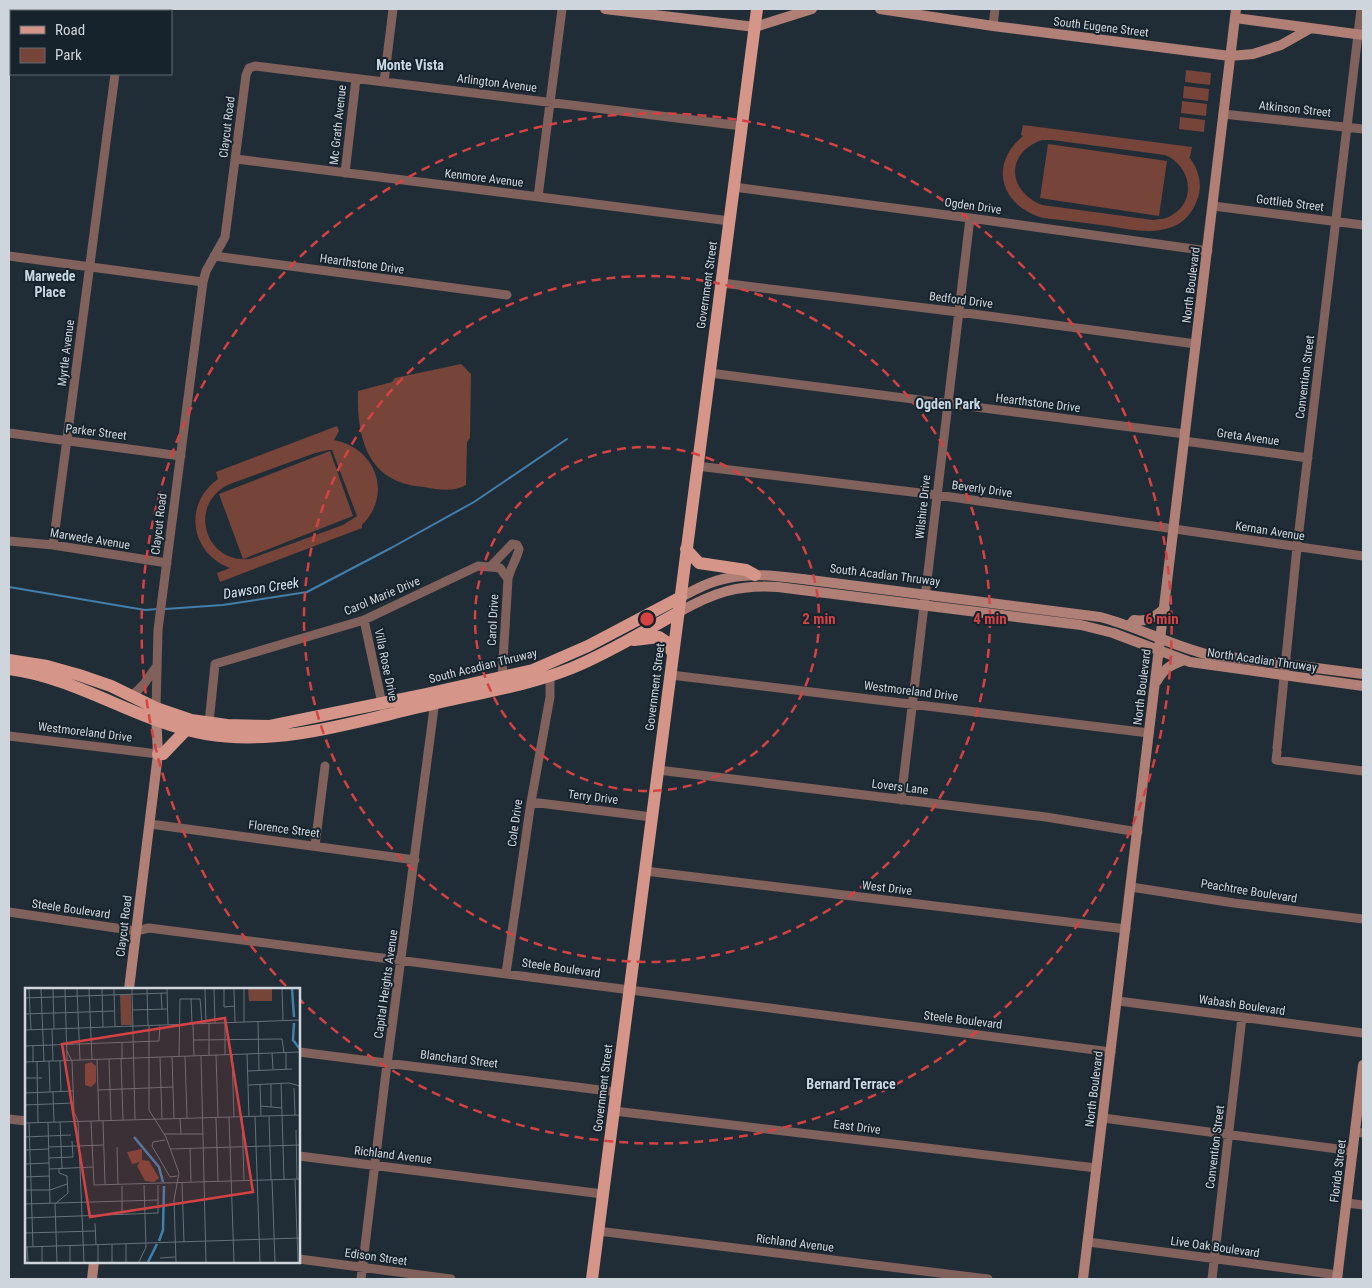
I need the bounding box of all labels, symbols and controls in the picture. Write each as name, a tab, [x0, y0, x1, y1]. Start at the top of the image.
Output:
legend	[10, 10, 172, 75]
street label: South Eugene Street	[1053, 14, 1150, 40]
text: Road	[55, 21, 85, 39]
text: Park	[55, 46, 82, 64]
district label: Monte Vista	[376, 57, 444, 73]
street label: Arlington Avenue	[456, 71, 538, 95]
street label: Mc Grath Avenue	[327, 84, 349, 166]
street label: Claycut Road	[216, 95, 238, 159]
street label: Atkinson Street	[1258, 98, 1332, 120]
street label: Kenmore Avenue	[444, 166, 525, 190]
street label: Gottlieb Street	[1255, 192, 1325, 214]
street label: Ogden Drive	[944, 195, 1003, 217]
street label: Government Street	[694, 240, 720, 330]
street label: North Boulevard	[1179, 246, 1203, 324]
street label: Hearthstone Drive	[319, 251, 406, 277]
district label: Marwede Place	[24, 268, 76, 300]
street label: Bedford Drive	[928, 289, 994, 311]
street label: Myrtle Avenue	[55, 318, 77, 387]
street label: Convention Street	[1293, 334, 1317, 420]
street label: Hearthstone Drive	[995, 391, 1081, 415]
district label: Ogden Park	[915, 396, 981, 412]
street label: Parker Street	[65, 421, 128, 443]
street label: Greta Avenue	[1216, 426, 1280, 448]
street label: Wilshire Drive	[913, 474, 933, 540]
street label: Beverly Drive	[951, 478, 1013, 500]
street label: Claycut Road	[148, 492, 170, 556]
street label: Kernan Avenue	[1234, 519, 1306, 543]
street label: Marwede Avenue	[49, 526, 131, 552]
street label: South Acadian Thruway	[829, 561, 941, 589]
water label: Dawson Creek	[222, 574, 301, 602]
street label: Carol Marie Drive	[342, 574, 422, 618]
street label: Carol Drive	[485, 594, 501, 646]
centre of rings	[638, 610, 656, 628]
text: 2 min	[802, 610, 836, 628]
text: 4 min	[973, 610, 1007, 628]
text: 6 min	[1145, 610, 1179, 628]
street label: Villa Rose Drive	[371, 628, 401, 703]
street label: Government Street	[643, 642, 667, 732]
street label: North Acadian Thruway	[1206, 645, 1318, 675]
street label: South Acadian Thruway	[427, 646, 539, 686]
street label: North Boulevard	[1130, 648, 1154, 726]
street label: Westmoreland Drive	[863, 678, 959, 704]
street label: Westmoreland Drive	[37, 719, 133, 745]
street label: Lovers Lane	[871, 777, 930, 797]
street label: Terry Drive	[567, 787, 619, 807]
street label: Cole Drive	[505, 798, 525, 848]
street label: Florence Street	[248, 818, 321, 840]
street label: Peachtree Boulevard	[1200, 876, 1298, 906]
street label: West Drive	[861, 878, 913, 898]
street label: Claycut Road	[113, 894, 135, 958]
street label: Steele Boulevard	[31, 897, 111, 921]
street label: Capital Heights Avenue	[371, 928, 401, 1039]
street label: Steele Boulevard	[521, 956, 601, 980]
inset map	[25, 988, 300, 1263]
street label: Wabash Boulevard	[1198, 992, 1286, 1018]
street label: Steele Boulevard	[923, 1008, 1003, 1032]
street label: Government Street	[591, 1043, 615, 1133]
street label: Blanchard Street	[419, 1047, 499, 1071]
street label: North Boulevard	[1082, 1050, 1106, 1128]
district label: Bernard Terrace	[806, 1076, 896, 1092]
street label: Convention Street	[1203, 1104, 1227, 1190]
street label: East Drive	[833, 1117, 882, 1137]
street label: Florida Street	[1327, 1138, 1349, 1203]
street label: Richland Avenue	[353, 1143, 433, 1167]
street label: Richland Avenue	[755, 1231, 835, 1255]
street label: Live Oak Boulevard	[1169, 1234, 1261, 1260]
street label: Edison Street	[344, 1246, 408, 1268]

